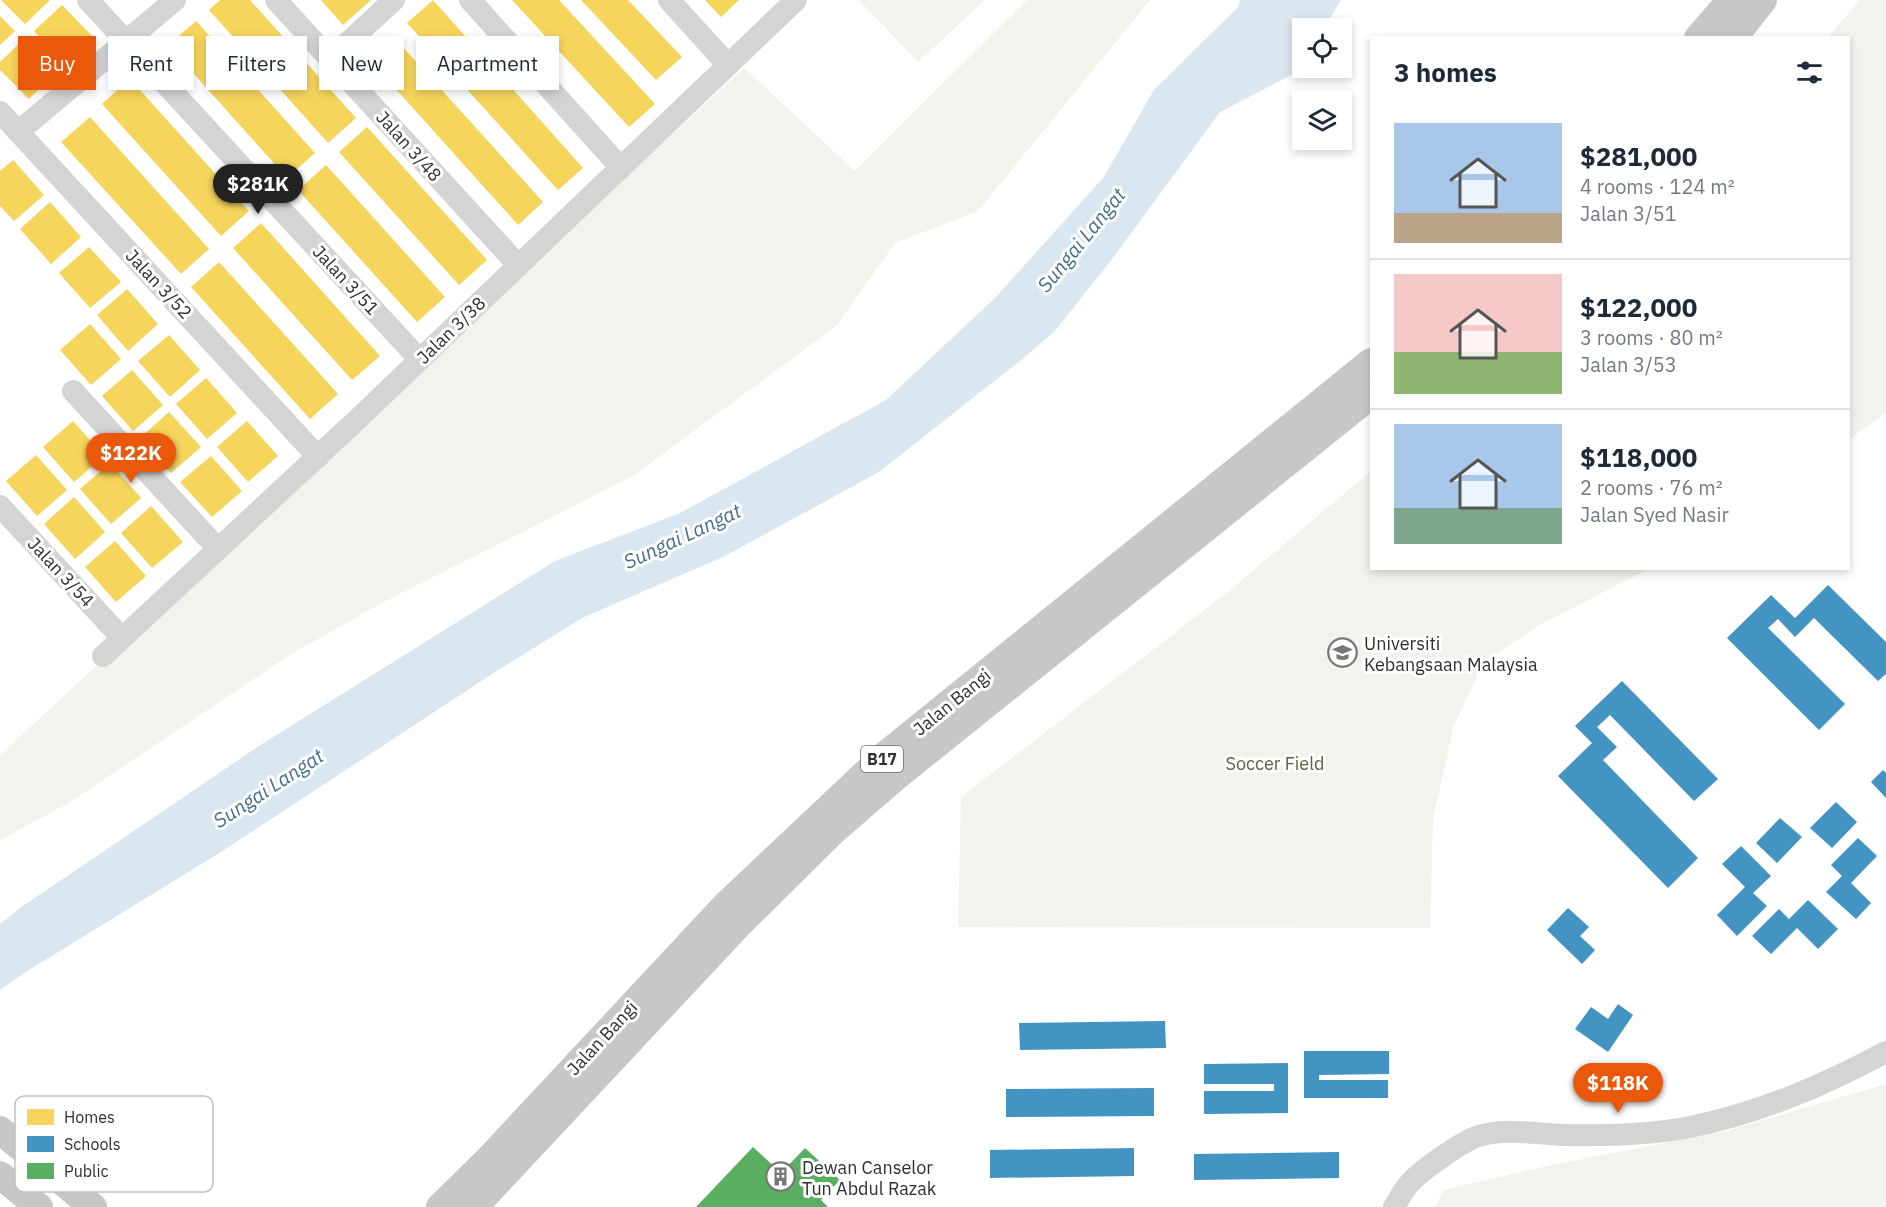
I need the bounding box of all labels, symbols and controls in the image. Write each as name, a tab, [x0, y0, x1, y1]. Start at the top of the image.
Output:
map controls	[1292, 18, 1352, 150]
button: locate	[1292, 18, 1352, 78]
chip: Buy	[18, 36, 96, 90]
chip: Rent	[108, 36, 194, 90]
chip: Filters	[206, 36, 307, 90]
chip: New	[319, 36, 404, 90]
chip: Apartment	[416, 36, 559, 90]
text: 3 homes	[1394, 55, 1497, 89]
icon: filters	[1793, 56, 1826, 89]
button: layers	[1292, 90, 1352, 150]
street label: Jalan 3/48	[371, 106, 447, 186]
text: $281,000	[1580, 139, 1697, 173]
icon: home	[1442, 147, 1514, 219]
pin: $281K	[216, 164, 300, 215]
text: $281K	[227, 170, 289, 197]
text: 4 rooms · 124 m²	[1580, 173, 1735, 200]
water label: Sungai Langat	[1031, 182, 1132, 298]
text: Jalan 3/51	[1580, 200, 1677, 227]
street label: Jalan 3/51	[308, 240, 384, 320]
street label: Jalan 3/52	[121, 244, 197, 324]
text: $122,000	[1580, 290, 1697, 324]
street label: Jalan 3/38	[412, 291, 490, 369]
icon: home	[1442, 298, 1514, 370]
text: 3 rooms · 80 m²	[1580, 324, 1723, 351]
text: Jalan 3/53	[1580, 351, 1677, 378]
pin: $122K	[89, 433, 173, 484]
text: $122K	[100, 439, 162, 466]
text: $118,000	[1580, 440, 1697, 474]
icon: home	[1442, 448, 1514, 520]
text: 2 rooms · 76 m²	[1580, 474, 1723, 501]
water label: Sungai Langat	[619, 497, 746, 575]
text: Jalan Syed Nasir	[1580, 501, 1729, 528]
street label: Jalan 3/54	[23, 532, 99, 612]
place label: Universiti Kebangsaan Malaysia	[1364, 632, 1538, 676]
school or university icon: Universiti Kebangsaan Malaysia	[1327, 637, 1359, 669]
street label: Jalan Bangi	[908, 664, 996, 740]
water label: Sungai Langat	[208, 742, 329, 834]
road number: B17	[861, 746, 903, 772]
park label: Soccer Field	[1226, 752, 1324, 775]
street label: Jalan Bangi	[562, 996, 642, 1080]
pin: $118K	[1576, 1063, 1660, 1114]
text: $118K	[1587, 1069, 1649, 1096]
legend	[15, 1096, 213, 1192]
text: Homes	[64, 1107, 115, 1127]
text: Schools	[64, 1134, 121, 1154]
place label: Dewan Canselor Tun Abdul Razak	[802, 1156, 937, 1200]
text: Public	[64, 1161, 108, 1181]
building icon: Dewan Canselor Tun Abdul Razak	[765, 1161, 797, 1193]

